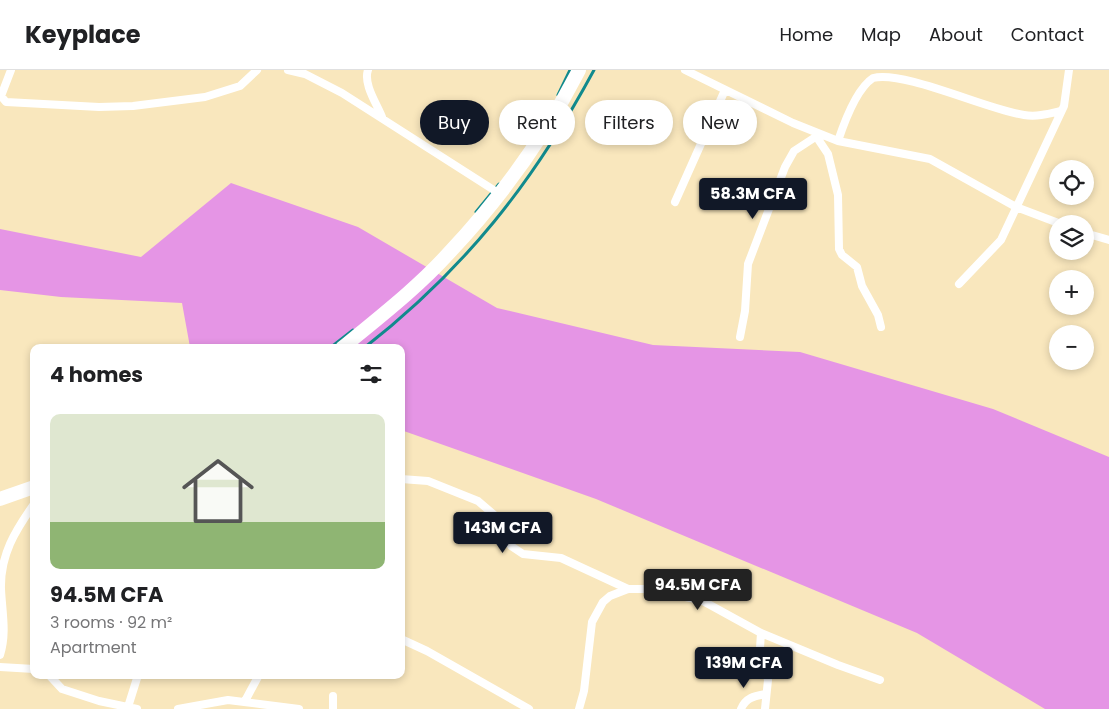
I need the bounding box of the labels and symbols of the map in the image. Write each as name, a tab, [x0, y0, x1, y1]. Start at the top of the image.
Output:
pin: 58.3M CFA	[696, 178, 810, 220]
pin: 143M CFA	[451, 512, 555, 554]
pin: 94.5M CFA	[641, 568, 755, 611]
pin: 139M CFA	[692, 646, 796, 689]

